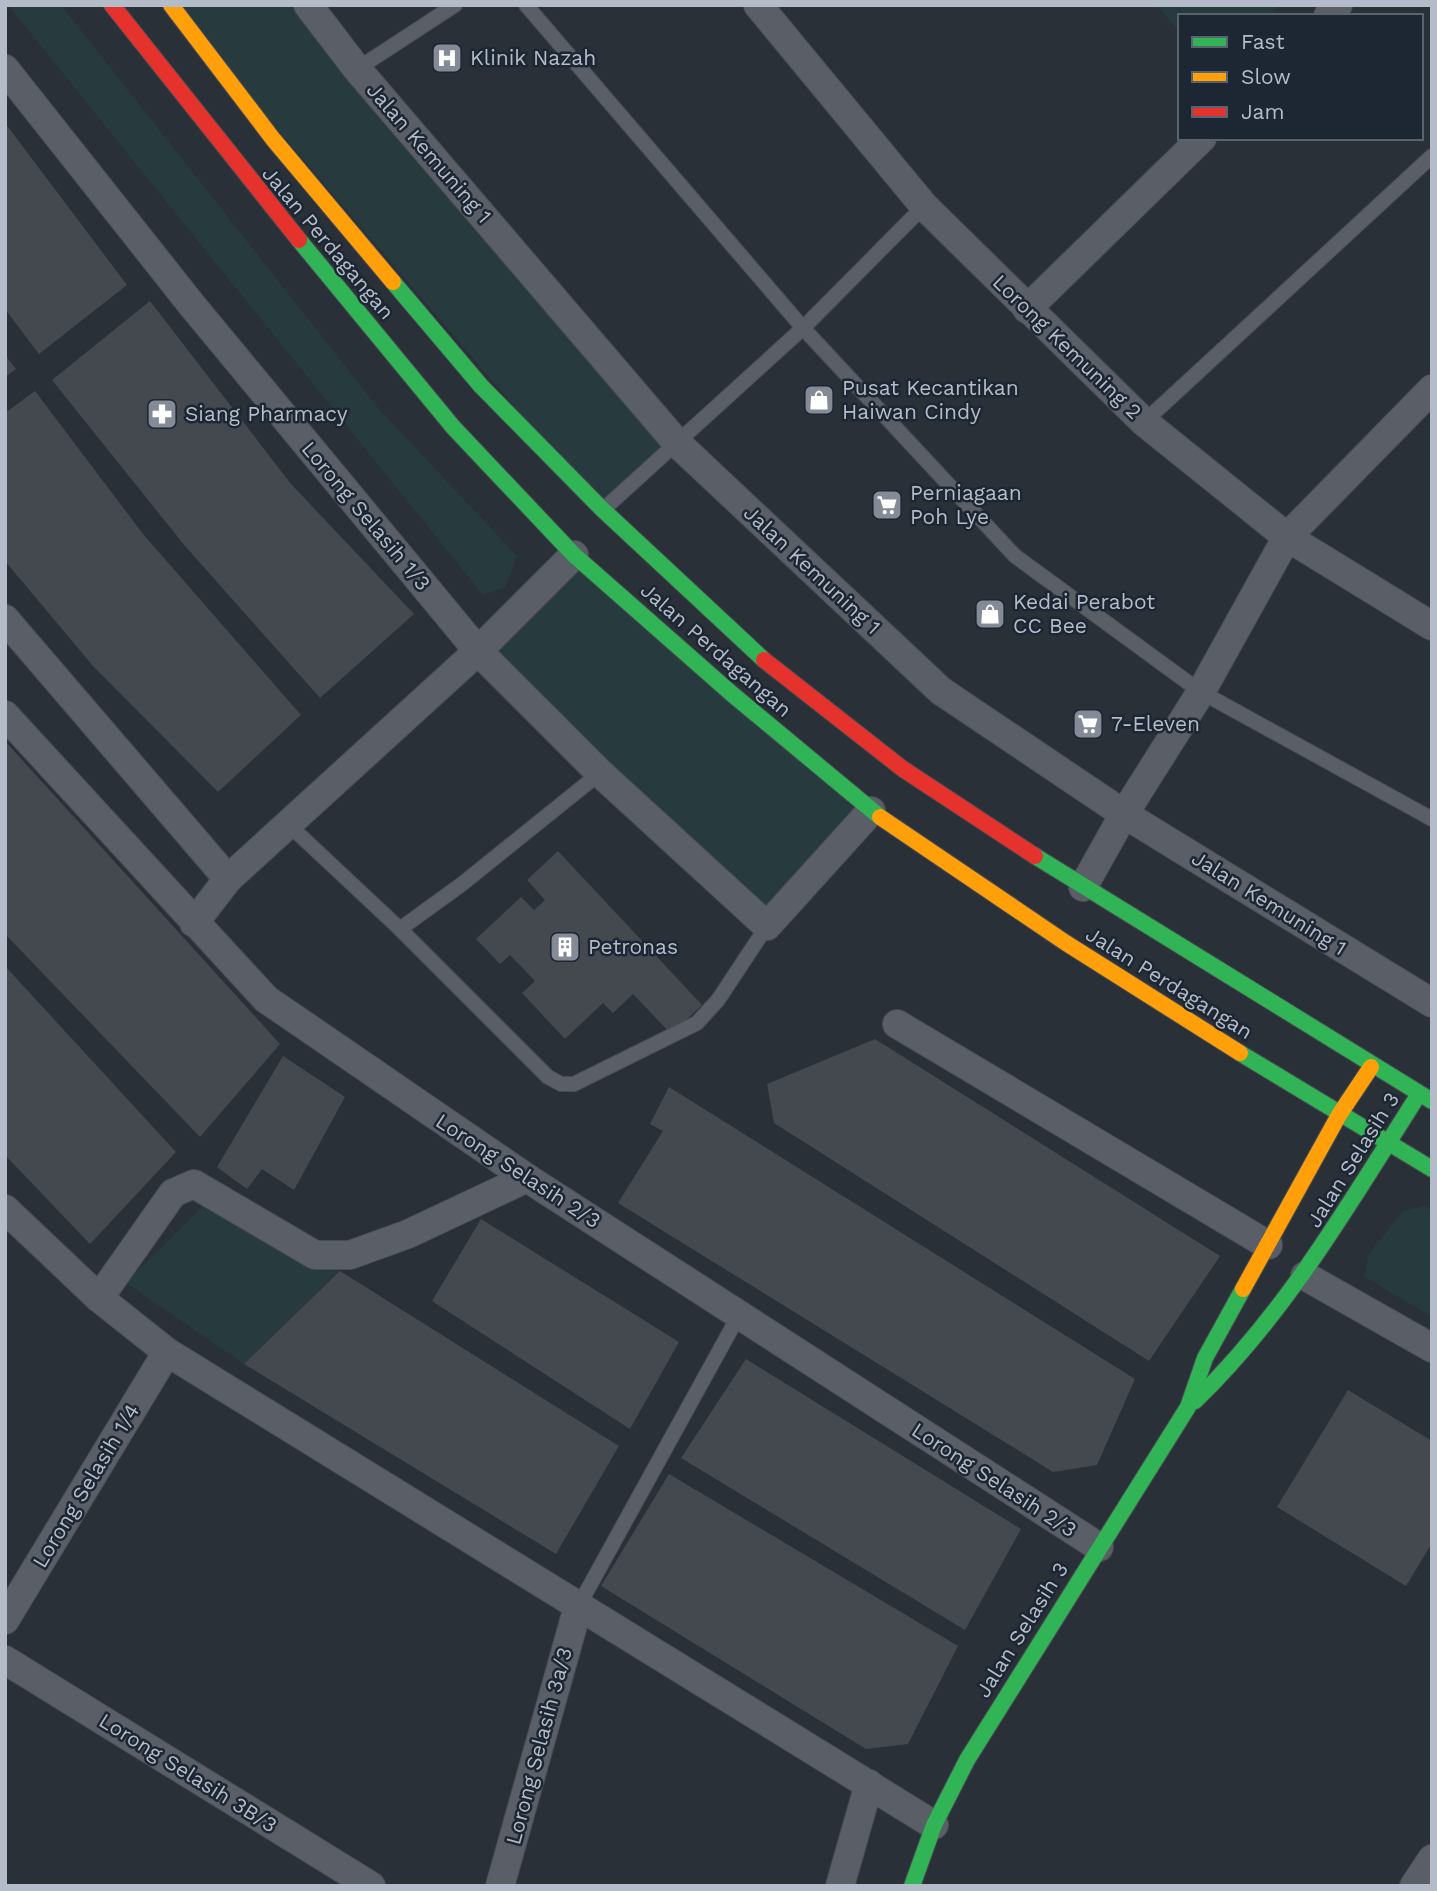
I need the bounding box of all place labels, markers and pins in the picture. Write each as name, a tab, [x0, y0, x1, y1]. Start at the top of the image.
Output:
hospital icon: Klinik Nazah	[430, 41, 464, 75]
place label: Klinik Nazah	[470, 45, 596, 70]
place label: Pusat Kecantikan Haiwan Cindy	[842, 375, 1019, 424]
shop icon: Pusat Kecantikan Haiwan Cindy	[802, 383, 836, 417]
pharmacy icon: Siang Pharmacy	[145, 397, 179, 431]
place label: Siang Pharmacy	[185, 401, 348, 426]
place label: Perniagaan Poh Lye	[910, 480, 1022, 529]
supermarket icon: Perniagaan Poh Lye	[870, 488, 904, 522]
place label: Kedai Perabot CC Bee	[1013, 589, 1155, 638]
shop icon: Kedai Perabot CC Bee	[973, 597, 1007, 631]
supermarket icon: 7-Eleven	[1071, 707, 1105, 741]
place label: 7-Eleven	[1111, 711, 1200, 736]
building icon: Petronas	[548, 930, 582, 964]
place label: Petronas	[588, 934, 678, 959]

